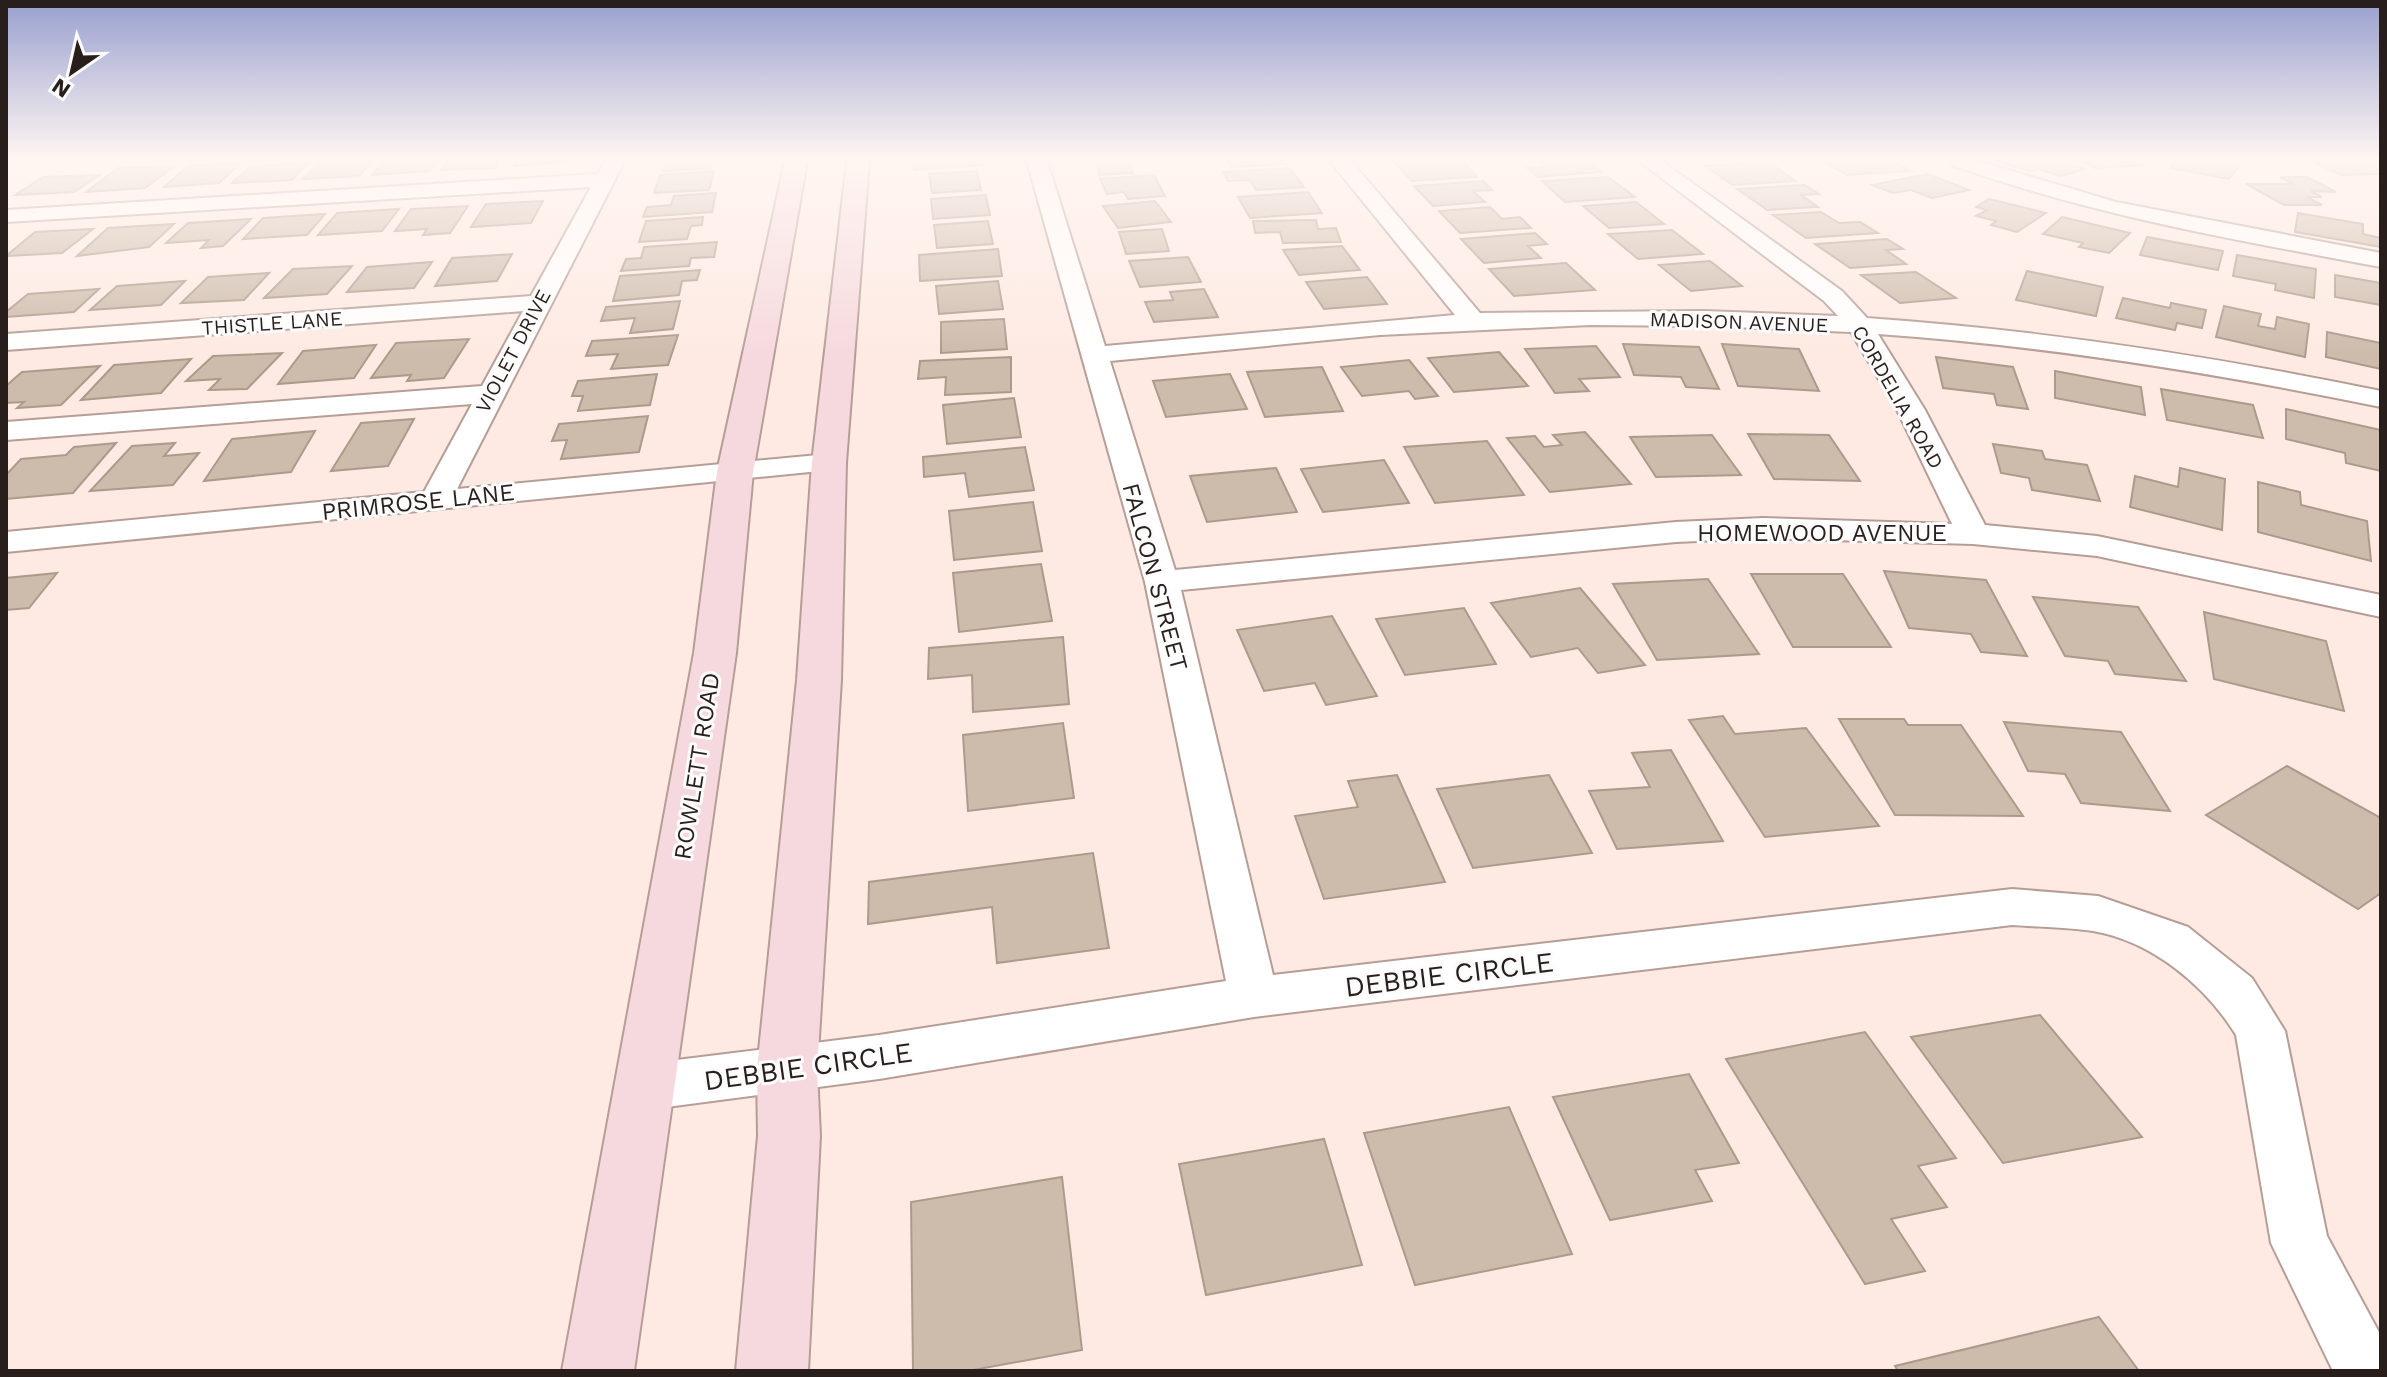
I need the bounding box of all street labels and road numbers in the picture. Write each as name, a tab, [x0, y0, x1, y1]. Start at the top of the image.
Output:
street label: VIOLET DRIVE	[470, 285, 556, 417]
street label: THISTLE LANE	[201, 306, 343, 340]
street label: MADISON AVENUE	[1649, 307, 1829, 337]
street label: CORDELIA ROAD	[1847, 321, 1949, 473]
street label: PRIMROSE LANE	[320, 478, 516, 526]
street label: FALCON STREET	[1116, 480, 1194, 674]
street label: HOMEWOOD AVENUE	[1697, 519, 1947, 547]
street label: ROWLETT ROAD	[668, 670, 726, 862]
street label: DEBBIE CIRCLE	[1343, 945, 1555, 1004]
street label: DEBBIE CIRCLE	[702, 1036, 914, 1097]

